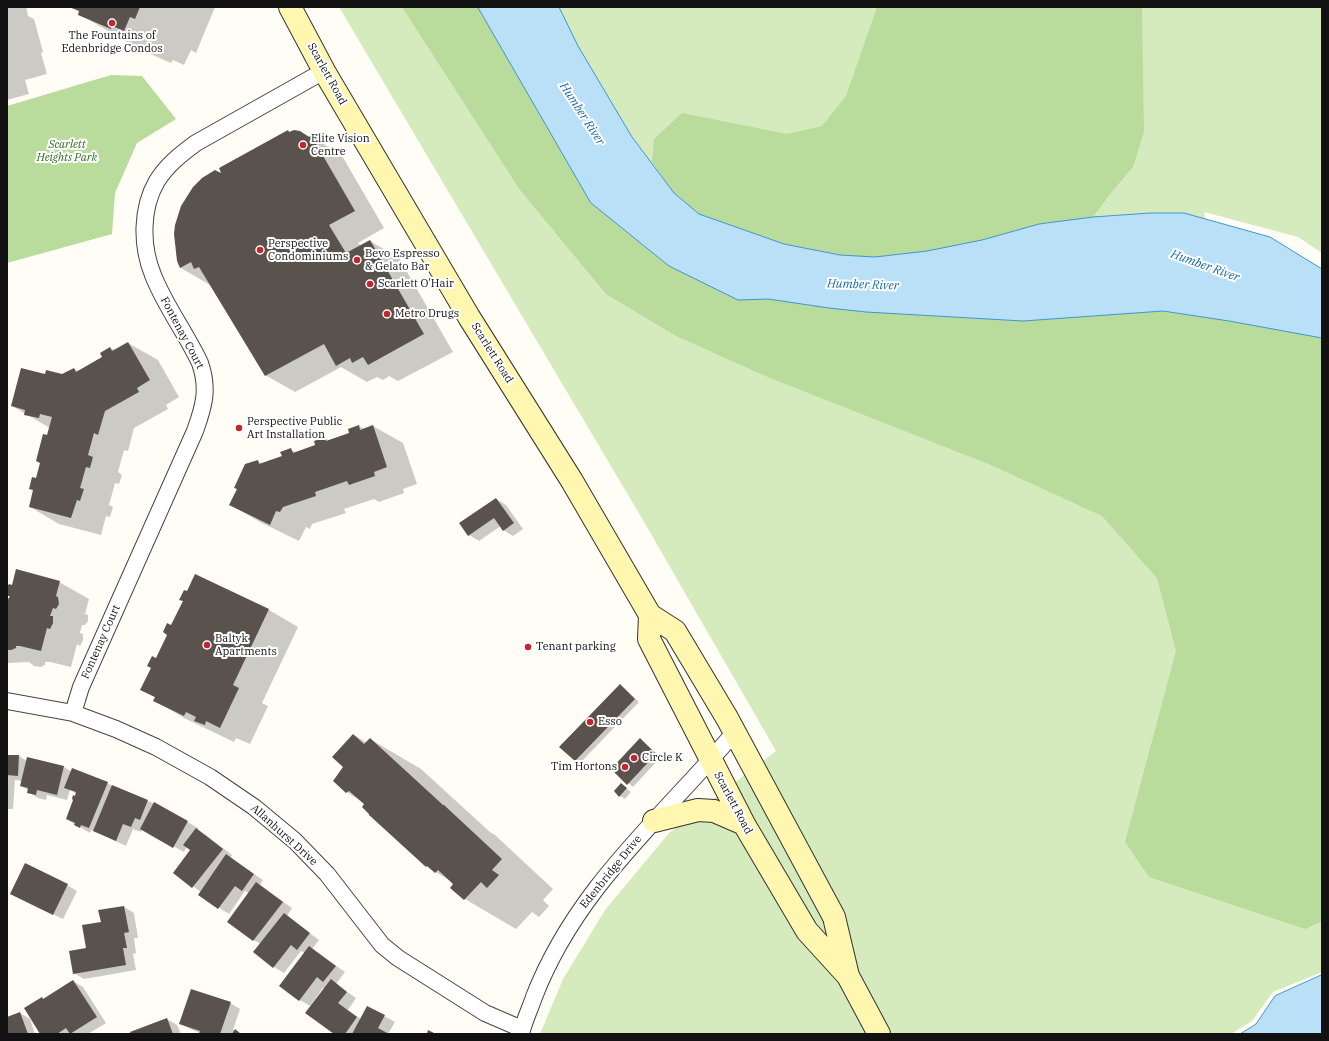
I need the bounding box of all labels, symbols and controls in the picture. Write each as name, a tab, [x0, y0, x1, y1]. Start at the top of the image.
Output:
marker: The Fountains of Edenbridge Condos	[107, 18, 117, 28]
place label: The Fountains of Edenbridge Condos	[61, 29, 163, 55]
street label: Scarlett Road	[305, 41, 349, 107]
water label: Humber River	[556, 80, 608, 148]
place label: Elite Vision Centre	[311, 132, 370, 158]
park label: Scarlett Heights Park	[37, 138, 97, 164]
marker: Elite Vision Centre	[298, 140, 308, 150]
place label: Perspective Condominiums	[268, 237, 348, 263]
marker: Perspective Condominiums	[255, 245, 265, 255]
place label: Bevo Espresso & Gelato Bar	[365, 247, 440, 273]
water label: Humber River	[1169, 247, 1241, 285]
marker: Bevo Espresso & Gelato Bar	[352, 255, 362, 265]
place label: Scarlett O'Hair	[378, 277, 454, 291]
water label: Humber River	[827, 277, 899, 293]
marker: Scarlett O'Hair	[365, 279, 375, 289]
street label: Fontenay Court	[157, 295, 207, 371]
place label: Metro Drugs	[395, 307, 459, 321]
marker: Metro Drugs	[382, 309, 392, 319]
street label: Scarlett Road	[468, 320, 516, 386]
place label: Perspective Public Art Installation	[247, 415, 342, 441]
marker: Perspective Public Art Installation	[234, 423, 244, 433]
street label: Fontenay Court	[79, 603, 123, 681]
place label: Baltyk Apartments	[215, 632, 277, 658]
marker: Baltyk Apartments	[202, 640, 212, 650]
place label: Tenant parking	[536, 640, 616, 654]
marker: Tenant parking	[523, 642, 533, 652]
place label: Esso	[598, 715, 622, 729]
marker: Esso	[585, 717, 595, 727]
place label: Circle K	[642, 751, 683, 765]
marker: Circle K	[629, 753, 639, 763]
place label: Tim Hortons	[551, 760, 617, 774]
marker: Tim Hortons	[620, 762, 630, 772]
street label: Scarlett Road	[711, 770, 755, 836]
street label: Allanhurst Drive	[248, 802, 320, 868]
street label: Edenbridge Drive	[577, 833, 645, 911]

